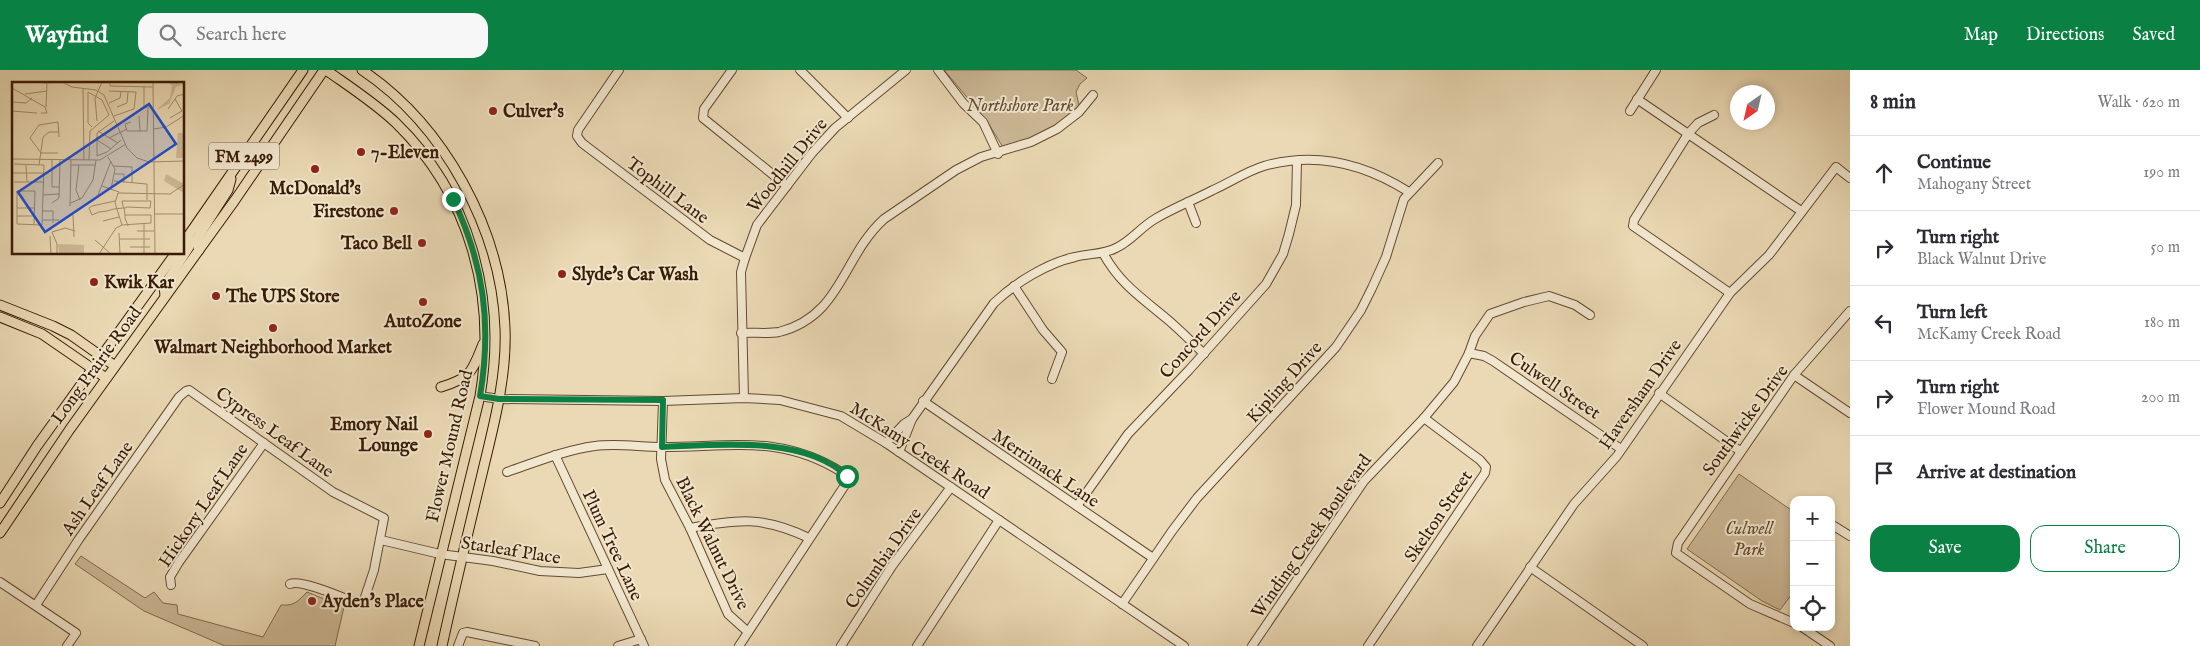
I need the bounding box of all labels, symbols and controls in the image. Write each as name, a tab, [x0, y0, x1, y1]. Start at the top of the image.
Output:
search box	[138, 13, 488, 58]
text: Wayfind	[25, 20, 108, 51]
icon: search	[156, 21, 184, 49]
text: Search here	[196, 23, 286, 47]
text: Map	[1964, 24, 1998, 47]
text: Directions	[2026, 24, 2104, 47]
text: Saved	[2132, 24, 2175, 47]
inset map	[12, 82, 185, 255]
north arrow	[1730, 85, 1775, 130]
text: 8 min	[1870, 89, 1916, 116]
text: Walk · 620 m	[2097, 93, 2180, 113]
park label: Northshore Park	[967, 95, 1073, 118]
place label: Culver's	[503, 101, 565, 124]
marker: Culver's	[487, 105, 499, 117]
street label: Woodhill Drive	[743, 114, 833, 218]
road number: FM 2499	[209, 142, 279, 170]
place label: 7-Eleven	[371, 142, 440, 165]
marker: 7-Eleven	[355, 146, 367, 158]
text: Continue	[1917, 151, 1991, 175]
street label: Tophill Lane	[621, 153, 713, 230]
icon: ahead	[1870, 159, 1898, 187]
marker: McDonald's	[309, 163, 321, 175]
text: 190 m	[2143, 163, 2180, 183]
text: Mahogany Street	[1917, 175, 2031, 195]
place label: McDonald's	[269, 178, 361, 201]
route end	[442, 188, 465, 211]
place label: Firestone	[313, 201, 385, 224]
marker: Firestone	[388, 205, 400, 217]
text: Turn right	[1917, 226, 1999, 250]
place label: Taco Bell	[340, 233, 413, 256]
icon: right	[1870, 234, 1898, 262]
marker: Taco Bell	[416, 237, 428, 249]
text: 50 m	[2151, 238, 2180, 258]
text: Black Walnut Drive	[1917, 250, 2046, 270]
place label: Slyde's Car Wash	[572, 264, 699, 287]
marker: Slyde's Car Wash	[556, 268, 568, 280]
place label: Kwik Kar	[104, 272, 175, 295]
marker: Kwik Kar	[88, 276, 100, 288]
place label: The UPS Store	[225, 286, 340, 309]
street label: Concord Drive	[1155, 286, 1247, 384]
marker: The UPS Store	[210, 290, 222, 302]
marker: AutoZone	[417, 296, 429, 308]
text: Turn left	[1917, 301, 1988, 325]
street label: Long Prairie Road	[47, 302, 148, 429]
icon: left	[1870, 309, 1898, 337]
place label: AutoZone	[383, 311, 462, 334]
text: 180 m	[2144, 313, 2180, 333]
marker: Walmart Neighborhood Market	[267, 322, 279, 334]
text: McKamy Creek Road	[1917, 325, 2061, 345]
street label: Haversham Drive	[1595, 335, 1688, 454]
place label: Walmart Neighborhood Market	[153, 337, 393, 360]
street label: Kipling Drive	[1242, 337, 1328, 429]
street label: Culwell Street	[1504, 347, 1604, 425]
street label: Southwicke Drive	[1698, 361, 1794, 481]
street label: Flower Mound Road	[422, 367, 479, 525]
text: Turn right	[1917, 376, 1999, 400]
street label: Cypress Leaf Lane	[210, 383, 338, 484]
icon: right	[1870, 384, 1898, 412]
text: 200 m	[2141, 388, 2180, 408]
street label: McKamy Creek Road	[845, 398, 994, 505]
text: Flower Mound Road	[1917, 400, 2056, 420]
place label: Emory Nail Lounge	[330, 414, 419, 458]
street label: Merrimack Lane	[987, 425, 1103, 514]
marker: Emory Nail Lounge	[422, 428, 434, 440]
street label: Ash Leaf Lane	[57, 437, 139, 541]
street label: Hickory Leaf Lane	[154, 440, 254, 572]
street label: Winding Creek Boulevard	[1247, 450, 1378, 623]
icon: arrive	[1870, 459, 1898, 487]
text: Arrive at destination	[1917, 461, 2076, 485]
route start	[836, 465, 859, 488]
street label: Skelton Street	[1400, 466, 1478, 567]
street label: Black Walnut Drive	[669, 473, 754, 614]
street label: Plum Tree Lane	[576, 487, 647, 605]
map controls	[1790, 496, 1835, 631]
button: +	[1790, 496, 1835, 541]
street label: Columbia Drive	[841, 504, 928, 614]
park label: Culwell Park	[1725, 518, 1775, 562]
button: Save	[1870, 525, 2020, 572]
button: Share	[2030, 525, 2180, 572]
street label: Starleaf Place	[459, 532, 562, 571]
button: −	[1790, 541, 1835, 586]
button: locate	[1790, 586, 1835, 631]
place label: Ayden's Place	[321, 591, 425, 614]
marker: Ayden's Place	[306, 595, 318, 607]

